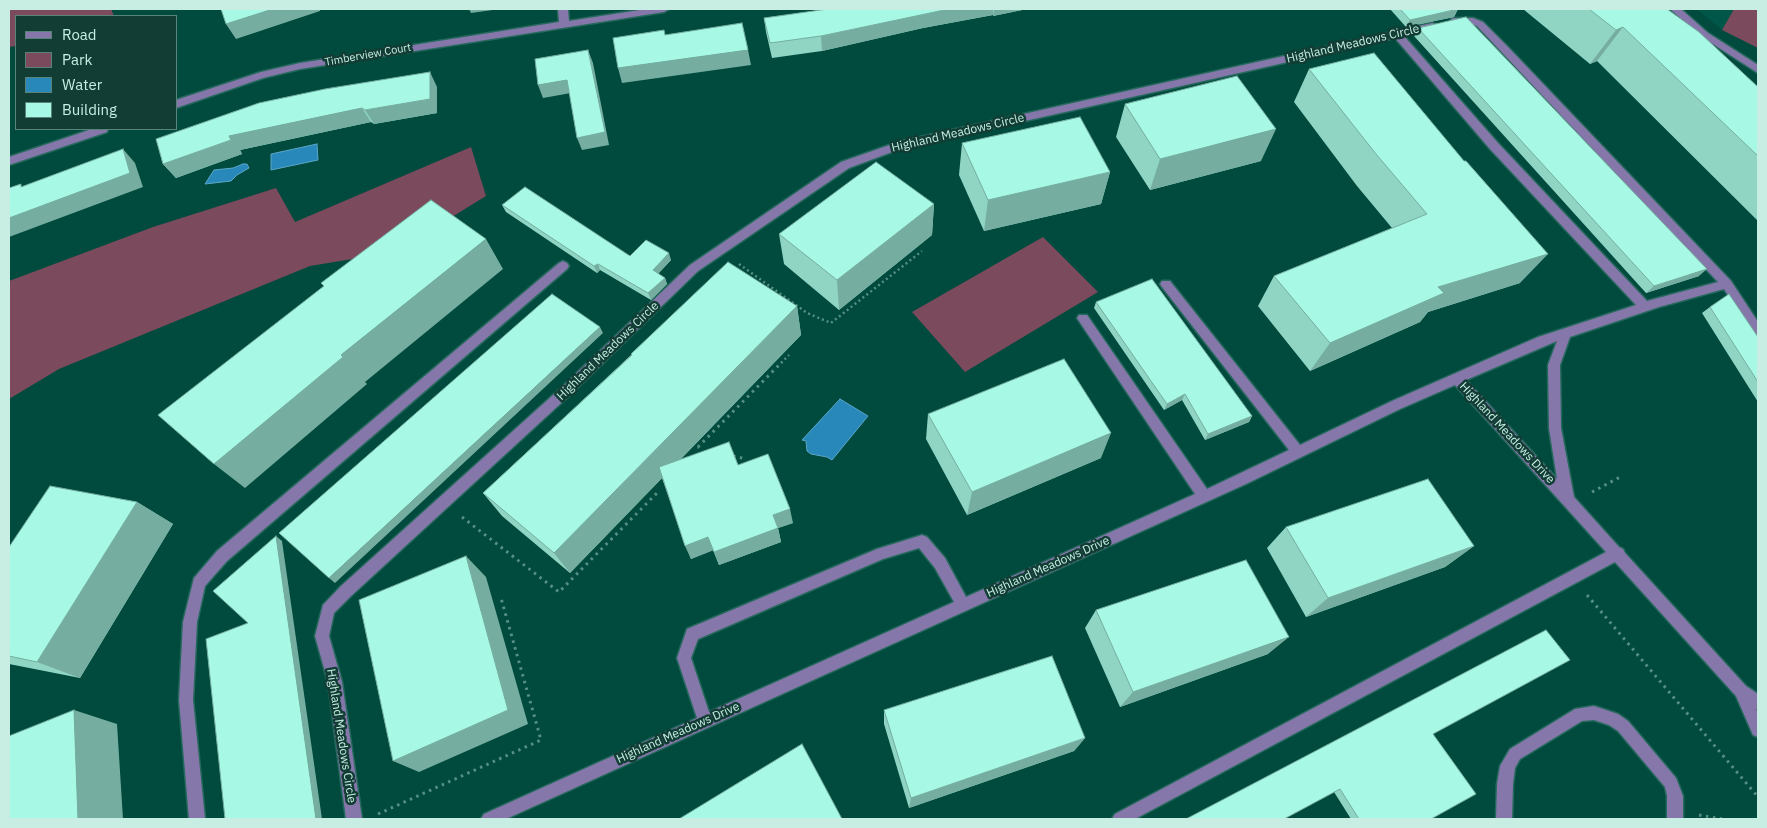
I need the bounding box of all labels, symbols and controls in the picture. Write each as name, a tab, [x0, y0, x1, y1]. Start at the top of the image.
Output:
legend	[15, 15, 178, 130]
street label: Highland Meadows Circle	[1285, 22, 1421, 66]
text: Road	[62, 25, 97, 44]
street label: Timberview Court	[324, 41, 412, 69]
text: Park	[62, 50, 92, 69]
text: Water	[62, 75, 102, 94]
text: Building	[62, 100, 117, 119]
street label: Highland Meadows Circle	[890, 111, 1026, 155]
street label: Highland Meadows Circle	[554, 299, 662, 403]
street label: Highland Meadows Drive	[1456, 379, 1558, 487]
street label: Highland Meadows Drive	[984, 533, 1112, 601]
street label: Highland Meadows Circle	[323, 668, 359, 804]
street label: Highland Meadows Drive	[614, 699, 742, 767]

